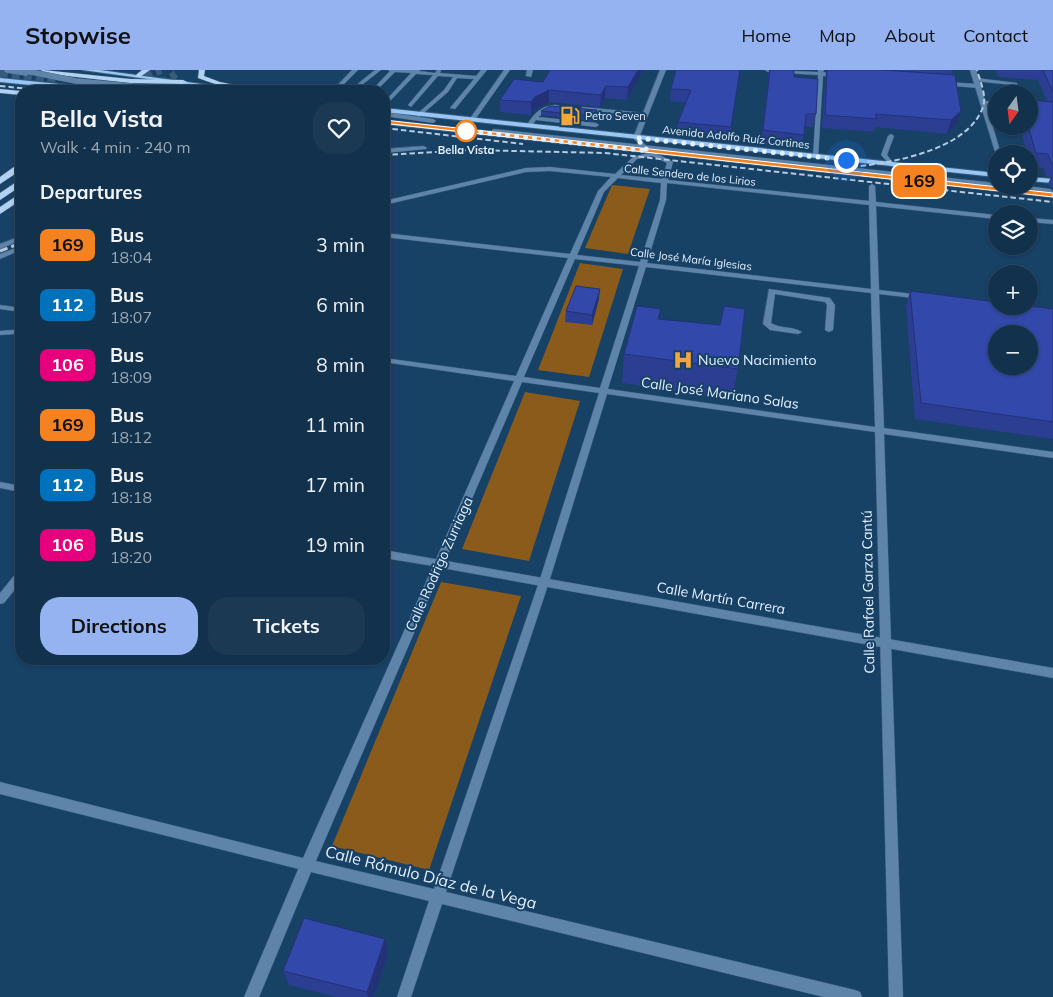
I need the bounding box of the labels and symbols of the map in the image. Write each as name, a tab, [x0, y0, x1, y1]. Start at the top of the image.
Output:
north arrow	[988, 85, 1038, 135]
fuel station icon: Petro Seven	[559, 105, 581, 127]
place label: Petro Seven	[585, 109, 646, 123]
marker: Bella Vista	[455, 120, 477, 142]
street label: Avenida Adolfo Ruíz Cortines	[662, 122, 810, 152]
place label: Bella Vista	[438, 143, 494, 157]
your location	[834, 148, 859, 173]
street label: Calle Sendero de los Lirios	[623, 161, 757, 189]
line badge: 169	[890, 165, 948, 197]
street label: Calle José María Iglesias	[629, 245, 753, 273]
hospital icon: Nuevo Nacimiento	[672, 349, 694, 371]
place label: Nuevo Nacimiento	[698, 351, 816, 369]
street label: Calle José Mariano Salas	[640, 373, 800, 413]
street label: Calle Rodrigo Zurriaga	[401, 494, 477, 634]
street label: Calle Rafael Garza Cantú	[858, 510, 878, 674]
street label: Calle Martín Carrera	[655, 578, 787, 618]
street label: Calle Rómulo Díaz de la Vega	[323, 841, 539, 913]

